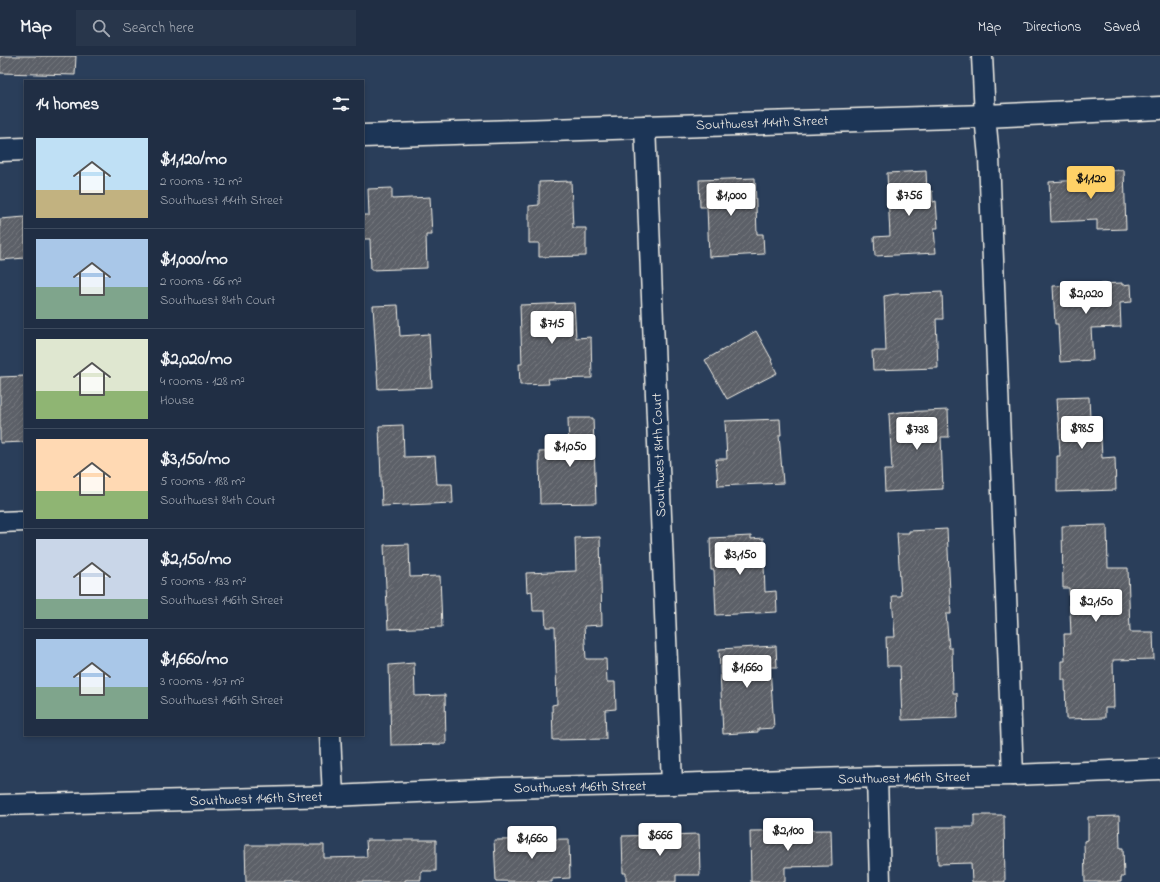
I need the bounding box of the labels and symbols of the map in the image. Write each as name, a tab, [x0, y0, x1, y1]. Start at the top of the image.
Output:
street label: Southwest 144th Street	[695, 111, 829, 136]
pin: $1,120	[1058, 166, 1124, 200]
pin: $1,000	[698, 183, 764, 217]
pin: $756	[885, 183, 933, 217]
pin: $2,020	[1053, 281, 1119, 315]
pin: $715	[528, 311, 576, 345]
street label: Southwest 84th Court	[647, 392, 672, 517]
pin: $985	[1058, 416, 1106, 450]
pin: $738	[893, 417, 941, 451]
pin: $1,050	[537, 434, 603, 468]
pin: $3,150	[707, 542, 773, 576]
pin: $2,150	[1063, 589, 1129, 623]
pin: $1,660	[714, 655, 780, 689]
street label: Southwest 146th Street	[837, 767, 971, 790]
street label: Southwest 146th Street	[513, 776, 647, 799]
street label: Southwest 146th Street	[189, 787, 323, 812]
pin: $2,100	[755, 818, 821, 852]
pin: $666	[636, 823, 684, 857]
pin: $1,660	[499, 826, 565, 860]

